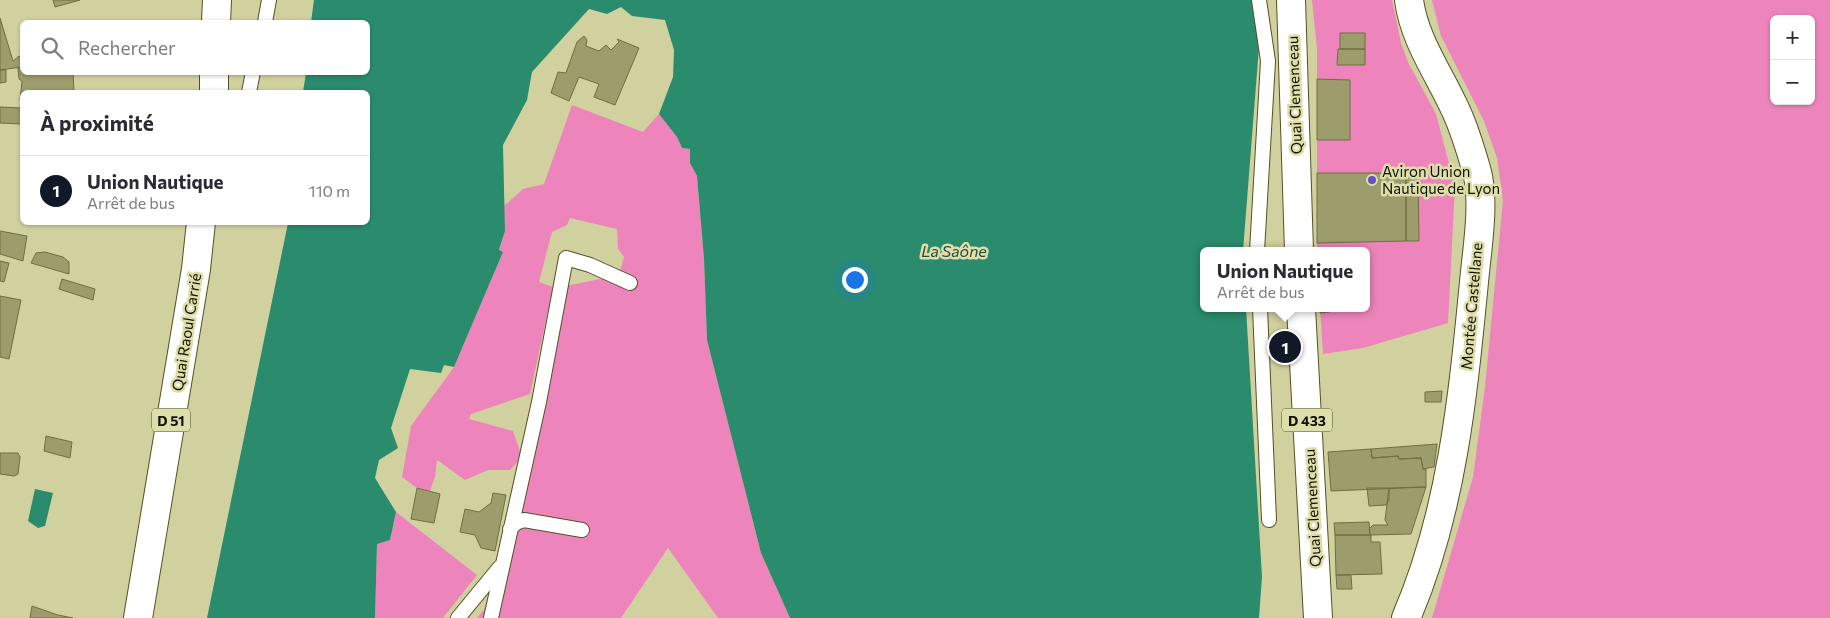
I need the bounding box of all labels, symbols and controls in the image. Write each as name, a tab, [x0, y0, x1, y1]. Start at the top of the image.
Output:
map controls	[1770, 15, 1815, 105]
button: +	[1770, 15, 1815, 60]
search box	[20, 20, 370, 75]
icon: search	[38, 34, 66, 62]
text: Rechercher	[78, 36, 176, 59]
street label: Quai Clemenceau	[1283, 36, 1305, 154]
button: −	[1770, 60, 1815, 105]
text: À proximité	[40, 110, 154, 135]
place label: Aviron Union Nautique de Lyon	[1382, 162, 1500, 197]
text: Union Nautique	[87, 170, 224, 193]
marker: Aviron Union Nautique de Lyon	[1366, 174, 1378, 186]
text: 1	[52, 181, 60, 200]
text: 110 m	[309, 181, 350, 200]
text: Arrêt de bus	[87, 193, 175, 212]
water label: La Saône	[921, 241, 987, 260]
street label: Montée Castellane	[1456, 242, 1486, 370]
popup	[1200, 247, 1370, 312]
text: Union Nautique	[1217, 259, 1353, 282]
your location	[842, 267, 868, 293]
street label: Quai Raoul Carrié	[168, 272, 204, 392]
text: Arrêt de bus	[1217, 282, 1305, 301]
pin: 1	[1269, 328, 1301, 366]
road number: D 51	[152, 408, 190, 432]
road number: D 433	[1282, 408, 1332, 432]
street label: Quai Clemenceau	[1300, 448, 1324, 568]

